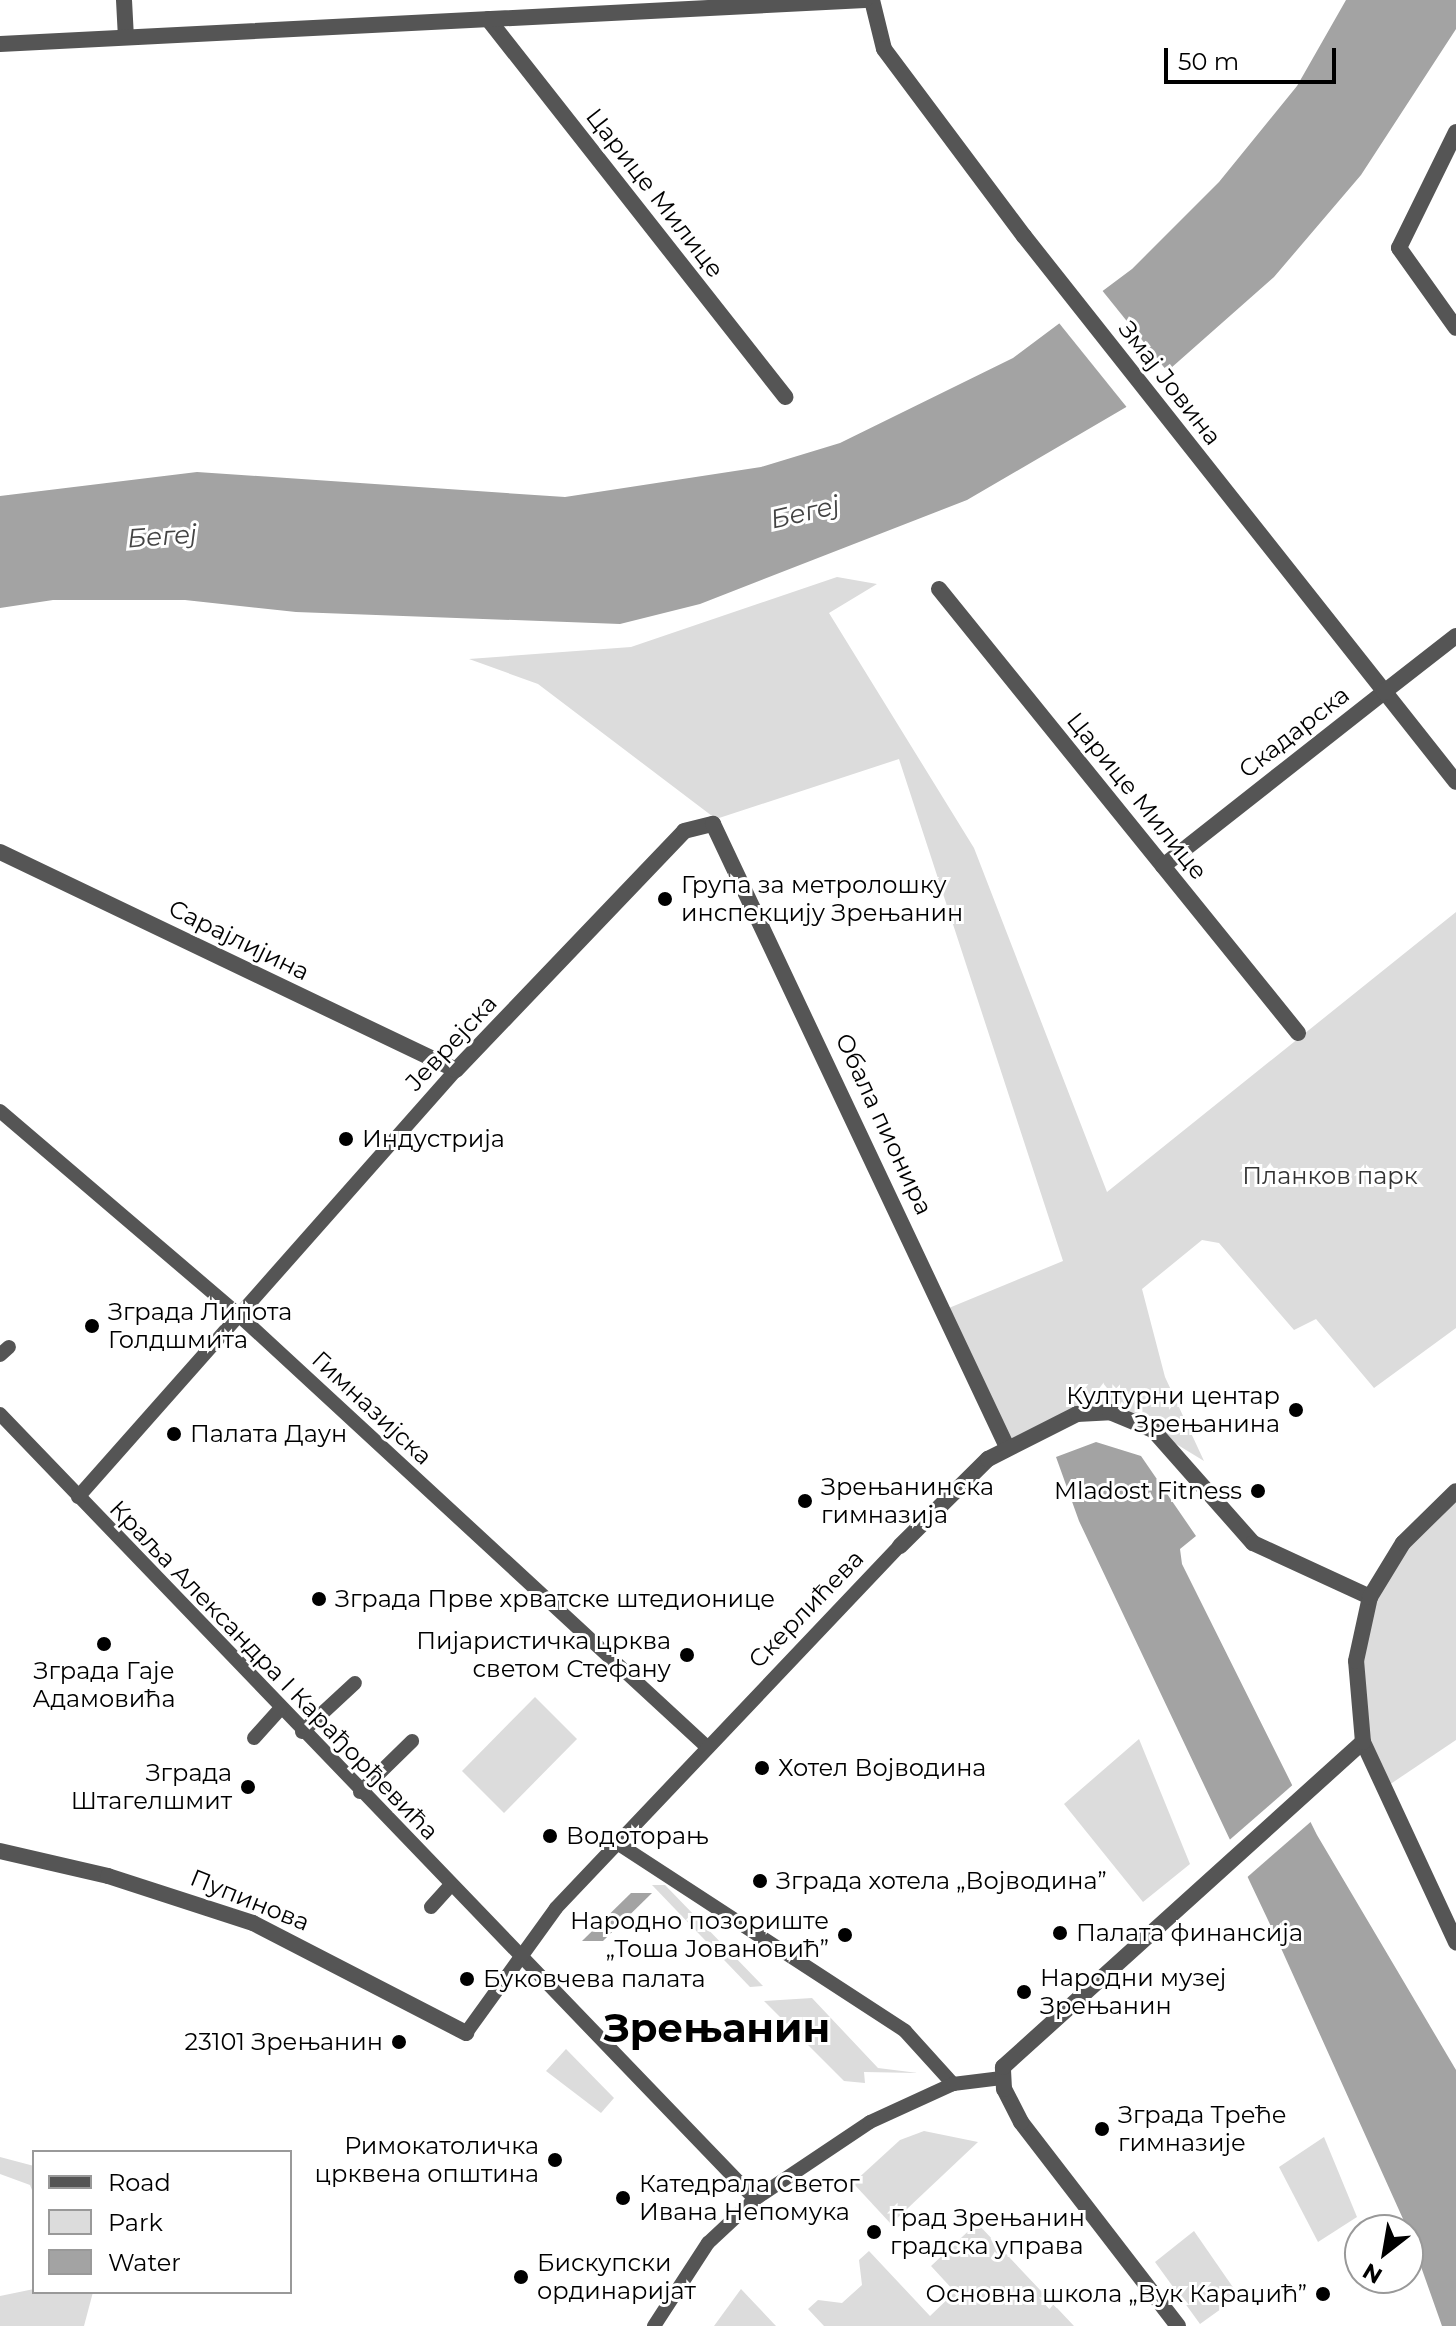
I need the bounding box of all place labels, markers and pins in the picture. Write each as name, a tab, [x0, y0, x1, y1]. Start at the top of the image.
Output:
place label: Група за метролошку инспекцију Зрењанин	[681, 871, 963, 927]
marker: Група за метролошку инспекцију Зрењанин	[656, 890, 674, 908]
place label: Индустрија	[362, 1125, 505, 1153]
marker: Индустрија	[337, 1130, 355, 1148]
place label: Зграда Липота Голдшмита	[108, 1298, 292, 1354]
marker: Зграда Липота Голдшмита	[83, 1317, 101, 1335]
place label: Културни центар Зрењанина	[1066, 1382, 1280, 1438]
marker: Културни центар Зрењанина	[1287, 1401, 1305, 1419]
place label: Палата Даун	[190, 1420, 347, 1448]
marker: Палата Даун	[165, 1425, 183, 1443]
place label: Зрењанинска гимназија	[821, 1473, 994, 1529]
place label: Mladost Fitness	[1054, 1477, 1242, 1505]
marker: Mladost Fitness	[1249, 1482, 1267, 1500]
marker: Зрењанинска гимназија	[796, 1492, 814, 1510]
place label: Зграда Прве хрватске штедионице	[335, 1585, 775, 1613]
marker: Зграда Прве хрватске штедионице	[310, 1590, 328, 1608]
place label: Пијаристичка црква светом Стефану	[416, 1627, 671, 1683]
marker: Зграда Гаје Адамовића	[95, 1635, 113, 1653]
marker: Пијаристичка црква светом Стефану	[678, 1646, 696, 1664]
place label: Зграда Гаје Адамовића	[33, 1657, 175, 1713]
place label: Хотел Војводина	[778, 1754, 986, 1782]
place label: Зграда Штагелшмит	[71, 1759, 232, 1815]
marker: Хотел Војводина	[753, 1759, 771, 1777]
marker: Зграда Штагелшмит	[239, 1778, 257, 1796]
place label: Водоторањ	[566, 1822, 709, 1850]
marker: Водоторањ	[541, 1827, 559, 1845]
place label: Зграда хотела „Војводина”	[776, 1867, 1107, 1895]
marker: Зграда хотела „Војводина”	[751, 1872, 769, 1890]
place label: Народно позориште „Тоша Јовановић”	[570, 1907, 829, 1963]
place label: Палата финансија	[1076, 1919, 1303, 1947]
marker: Палата финансија	[1051, 1924, 1069, 1942]
marker: Народно позориште „Тоша Јовановић”	[836, 1926, 854, 1944]
place label: Народни музеј Зрењанин	[1040, 1964, 1226, 2020]
place label: Буковчева палата	[483, 1965, 706, 1993]
marker: Буковчева палата	[458, 1970, 476, 1988]
marker: Народни музеј Зрењанин	[1015, 1983, 1033, 2001]
place label: 23101 Зрењанин	[185, 2028, 383, 2056]
marker: 23101 Зрењанин	[390, 2033, 408, 2051]
place label: Зграда Треће гимназије	[1118, 2101, 1287, 2157]
marker: Зграда Треће гимназије	[1093, 2120, 1111, 2138]
place label: Римокатоличка црквена општина	[315, 2132, 539, 2188]
marker: Римокатоличка црквена општина	[546, 2151, 564, 2169]
place label: Катедрала Светог Ивана Непомука	[639, 2170, 860, 2226]
marker: Катедрала Светог Ивана Непомука	[614, 2189, 632, 2207]
place label: Град Зрењанин градска управа	[890, 2204, 1085, 2260]
marker: Град Зрењанин градска управа	[865, 2223, 883, 2241]
place label: Бискупски ординаријат	[537, 2249, 696, 2305]
marker: Бискупски ординаријат	[512, 2268, 530, 2286]
place label: Основна школа „Вук Караџић”	[926, 2280, 1307, 2308]
marker: Основна школа „Вук Караџић”	[1314, 2285, 1332, 2303]

